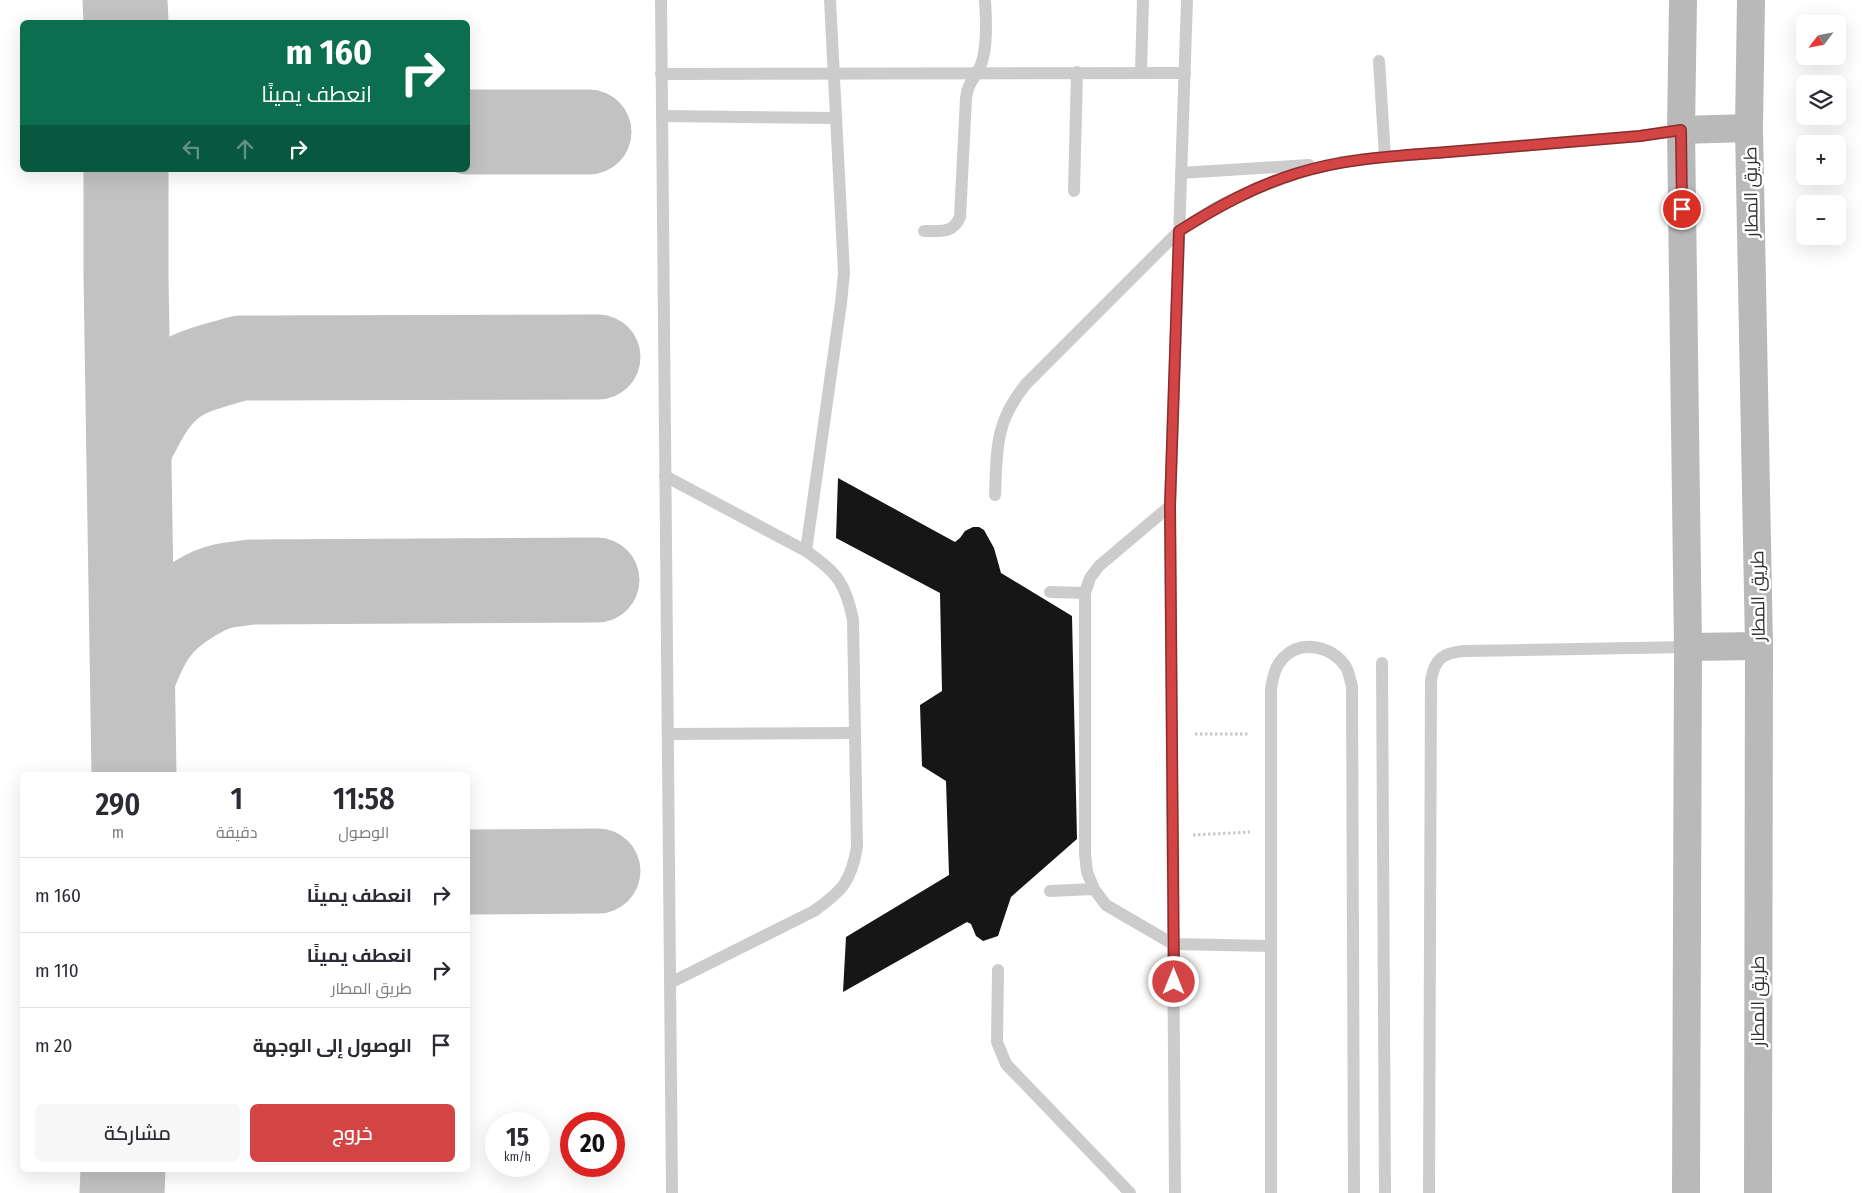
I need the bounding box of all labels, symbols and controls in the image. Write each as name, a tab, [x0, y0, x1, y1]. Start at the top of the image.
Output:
north arrow	[1796, 15, 1846, 65]
map controls	[1796, 15, 1846, 245]
text: 160 m	[286, 31, 372, 73]
icon: right	[390, 40, 455, 105]
button: layers	[1796, 75, 1846, 125]
text: انعطف يمينًا	[261, 81, 372, 108]
icon: left	[178, 135, 206, 163]
icon: ahead	[231, 135, 259, 163]
icon: right	[284, 135, 312, 163]
button: +	[1796, 135, 1846, 185]
street label: طريق المطار	[1739, 146, 1764, 239]
pin	[1661, 188, 1703, 230]
icon: arrive	[1668, 195, 1696, 223]
button: −	[1796, 195, 1846, 245]
street label: طريق المطار	[1746, 550, 1771, 643]
text: 1	[230, 781, 243, 817]
text: 11:58	[333, 781, 395, 817]
text: 290	[95, 787, 140, 823]
text: m	[112, 823, 124, 842]
text: دقيقة	[216, 823, 258, 842]
text: الوصول	[338, 823, 389, 842]
icon: right	[427, 881, 455, 909]
text: 160 m	[35, 884, 81, 907]
text: انعطف يمينًا	[307, 884, 412, 907]
text: انعطف يمينًا	[307, 944, 412, 967]
position arrow	[1147, 955, 1199, 1007]
icon: right	[427, 956, 455, 984]
street label: طريق المطار	[1747, 956, 1770, 1047]
text: 110 m	[35, 959, 79, 982]
text: طريق المطار	[331, 979, 412, 998]
icon: arrive	[427, 1031, 455, 1059]
text: 20 m	[35, 1034, 72, 1057]
text: الوصول إلى الوجهة	[253, 1034, 412, 1057]
button: مشاركة	[35, 1104, 240, 1162]
button: خروج	[250, 1104, 455, 1162]
speed limit sign: 20	[560, 1112, 625, 1177]
text: 15	[506, 1123, 529, 1153]
text: km/h	[504, 1150, 531, 1164]

